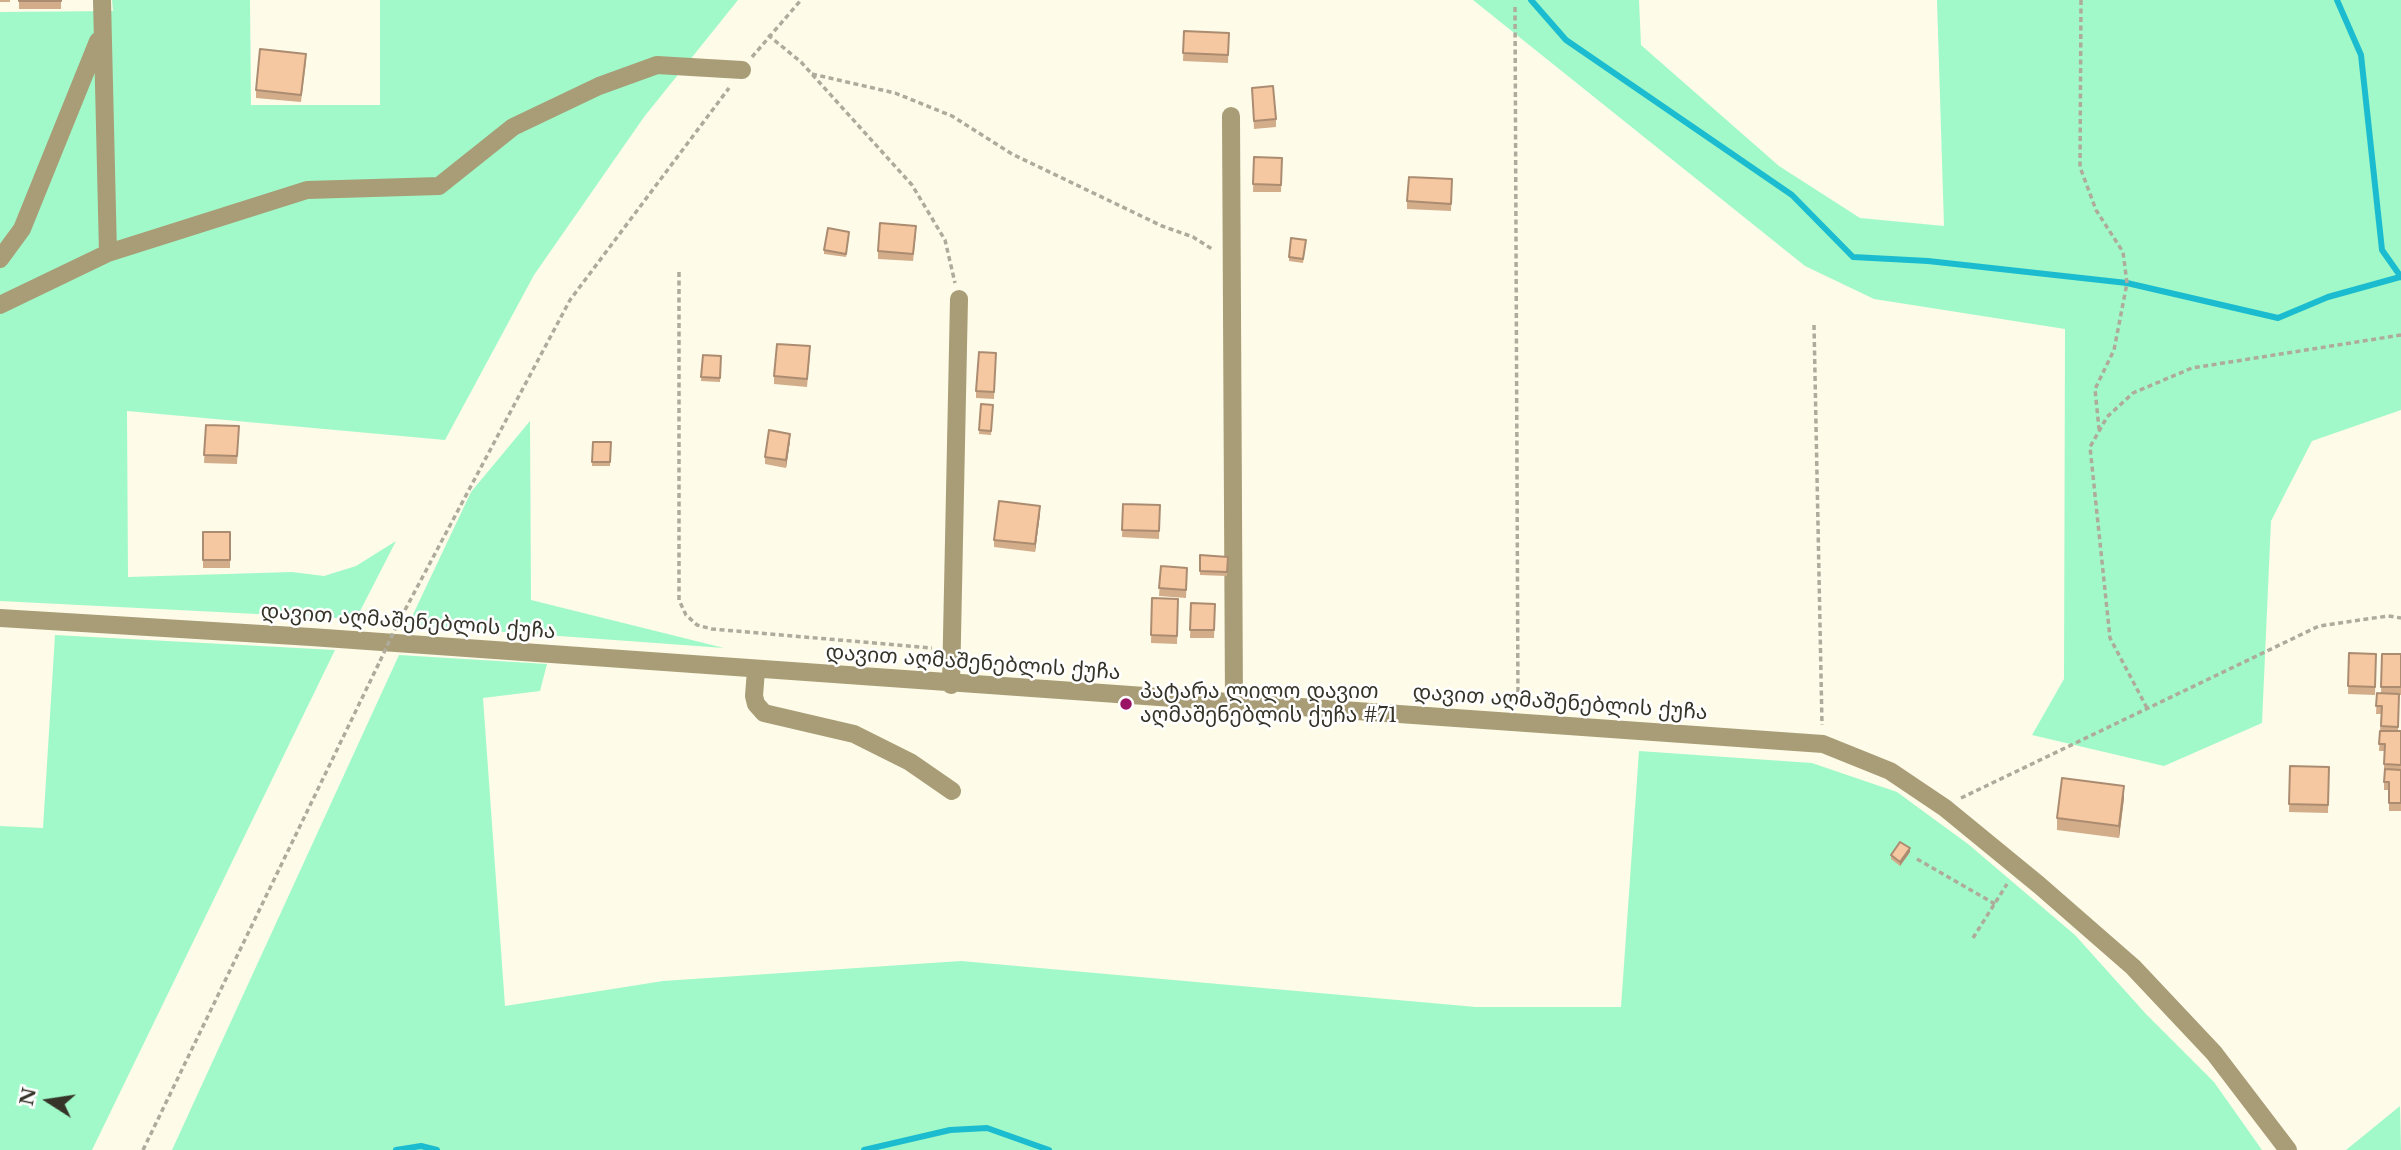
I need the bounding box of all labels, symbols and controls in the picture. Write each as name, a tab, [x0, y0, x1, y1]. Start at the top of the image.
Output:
street label: დავით აღმაშენებლის ქუჩა	[260, 599, 556, 645]
street label: დავით აღმაშენებლის ქუჩა	[825, 640, 1121, 686]
place label: პატარა ლილო დავით აღმაშენებლის ქუჩა #71	[1140, 679, 1397, 729]
street label: დავით აღმაშენებლის ქუჩა	[1412, 680, 1708, 726]
marker: პატარა ლილო დავით აღმაშენებლის ქუჩა #71	[1118, 696, 1134, 712]
north arrow	[14, 1066, 84, 1136]
text: N	[15, 1085, 41, 1108]

